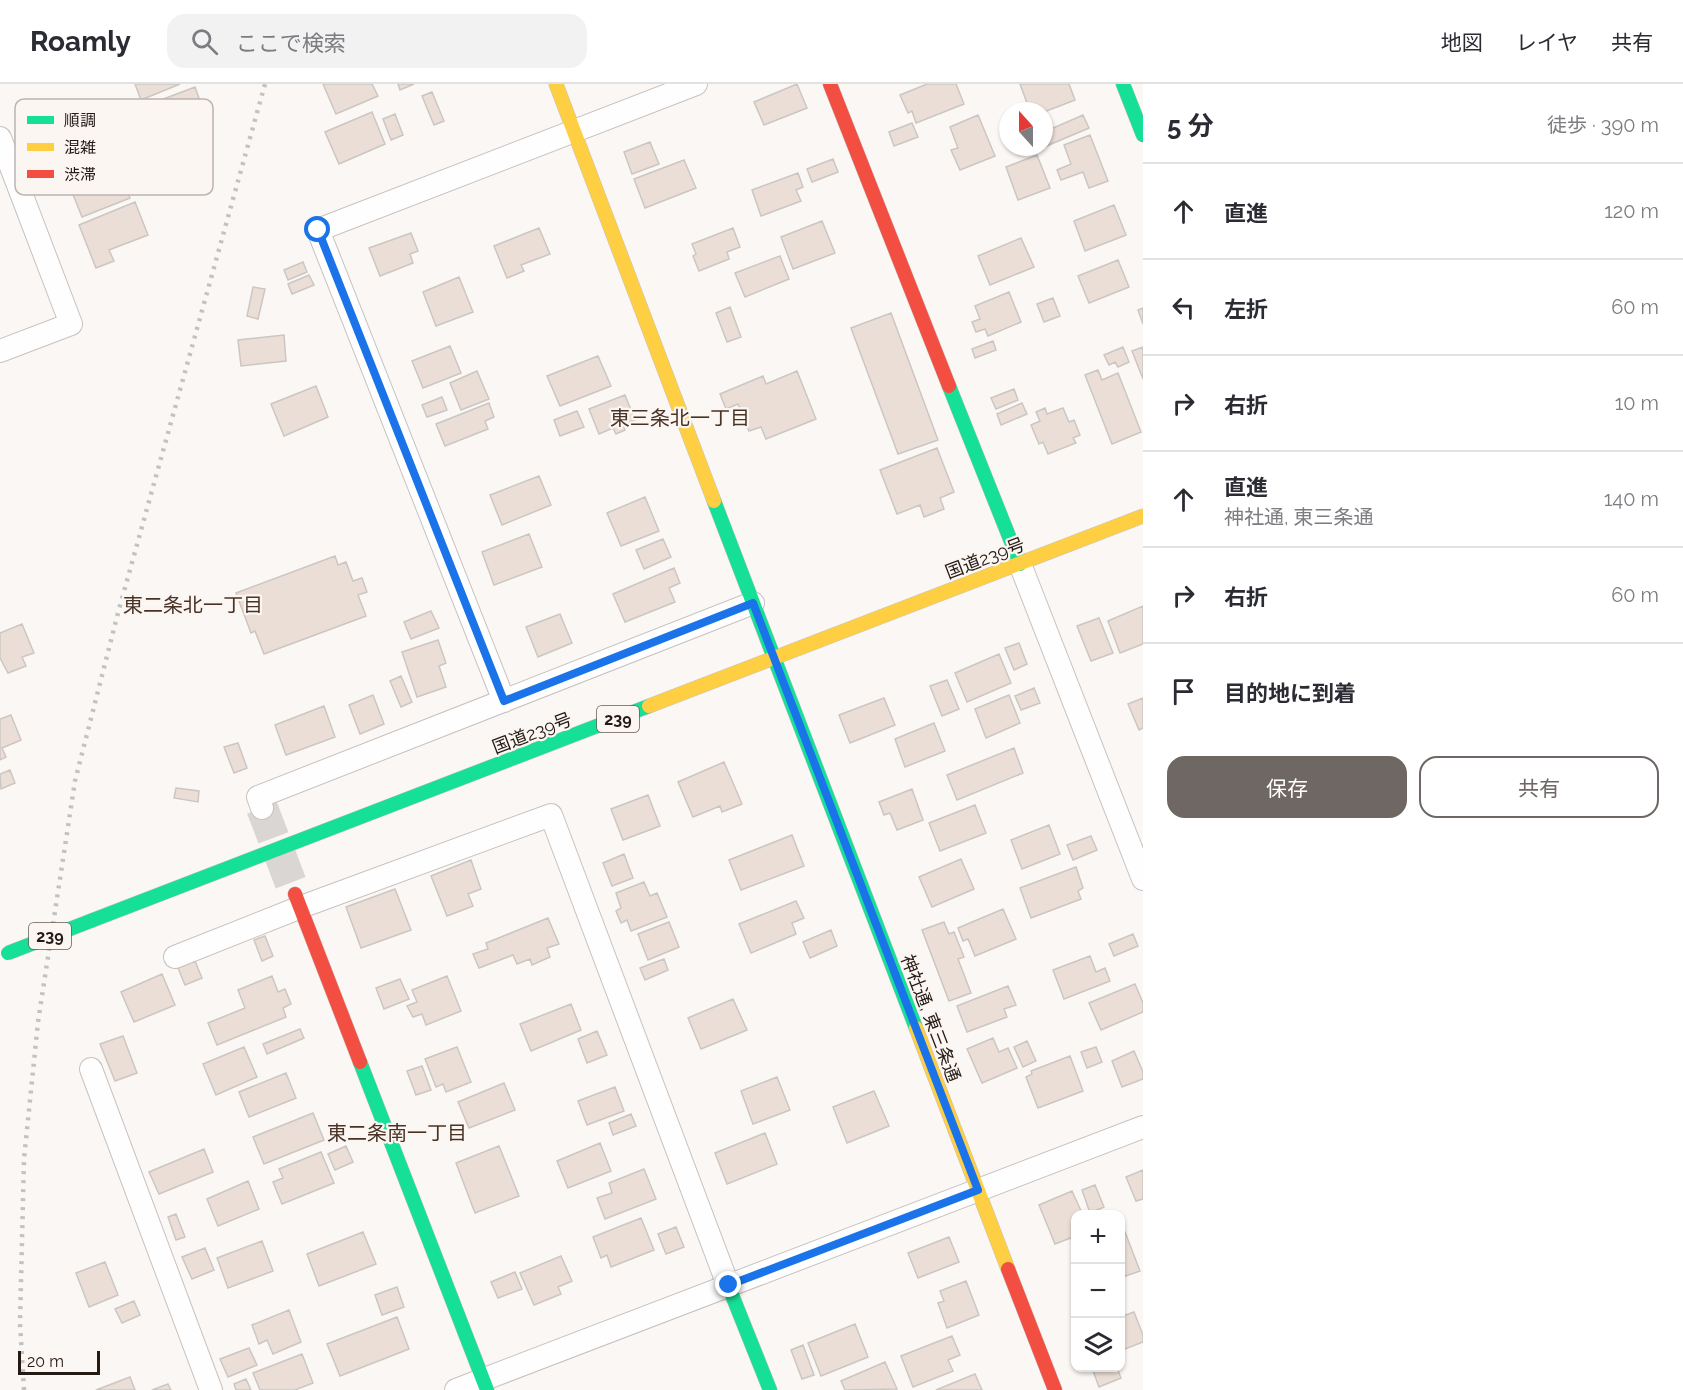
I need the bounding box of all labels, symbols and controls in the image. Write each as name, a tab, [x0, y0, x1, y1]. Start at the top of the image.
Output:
search box	[167, 14, 587, 68]
text: Roamly	[30, 25, 131, 58]
icon: search	[188, 25, 221, 58]
text: ここで検索	[236, 30, 346, 56]
text: 地図	[1441, 30, 1483, 55]
text: レイヤ	[1516, 30, 1578, 55]
text: 共有	[1611, 30, 1653, 55]
legend	[15, 99, 213, 195]
north arrow	[999, 102, 1053, 156]
text: 順調	[64, 111, 96, 130]
text: 5 分	[1167, 111, 1214, 141]
text: 徒歩 · 390 m	[1547, 113, 1659, 137]
text: 混雑	[64, 138, 96, 157]
text: 渋滞	[64, 165, 96, 184]
icon: ahead	[1167, 195, 1200, 228]
text: 120 m	[1604, 199, 1659, 223]
text: 直進	[1224, 200, 1268, 226]
route start	[304, 216, 330, 242]
icon: left	[1167, 291, 1200, 324]
text: 60 m	[1611, 295, 1659, 319]
text: 左折	[1224, 296, 1268, 322]
icon: right	[1167, 387, 1200, 420]
text: 10 m	[1615, 391, 1659, 415]
text: 右折	[1224, 392, 1268, 418]
district label: 東三条北一丁目	[610, 406, 750, 430]
text: 直進	[1224, 474, 1268, 500]
icon: ahead	[1167, 483, 1200, 516]
text: 140 m	[1604, 487, 1659, 511]
text: 神社通, 東三条通	[1224, 505, 1374, 529]
street label: 国道239号	[942, 533, 1028, 583]
icon: right	[1167, 579, 1200, 612]
text: 60 m	[1611, 583, 1659, 607]
text: 右折	[1224, 584, 1268, 610]
district label: 東二条北一丁目	[123, 593, 263, 617]
icon: arrive	[1167, 675, 1200, 708]
text: 目的地に到着	[1224, 680, 1356, 706]
road number: 239	[597, 706, 639, 732]
street label: 国道239号	[489, 708, 575, 758]
button: 保存	[1167, 756, 1407, 818]
button: 共有	[1419, 756, 1659, 818]
road number: 239	[29, 923, 71, 949]
street label: 神社通, 東三条通	[897, 951, 965, 1085]
district label: 東二条南一丁目	[327, 1121, 467, 1145]
map controls	[1071, 1210, 1125, 1372]
button: +	[1071, 1210, 1125, 1264]
button: −	[1071, 1264, 1125, 1318]
route end	[715, 1271, 741, 1297]
button: layers	[1071, 1318, 1125, 1372]
scale bar	[18, 1348, 100, 1376]
text: 20 m	[27, 1352, 64, 1371]

